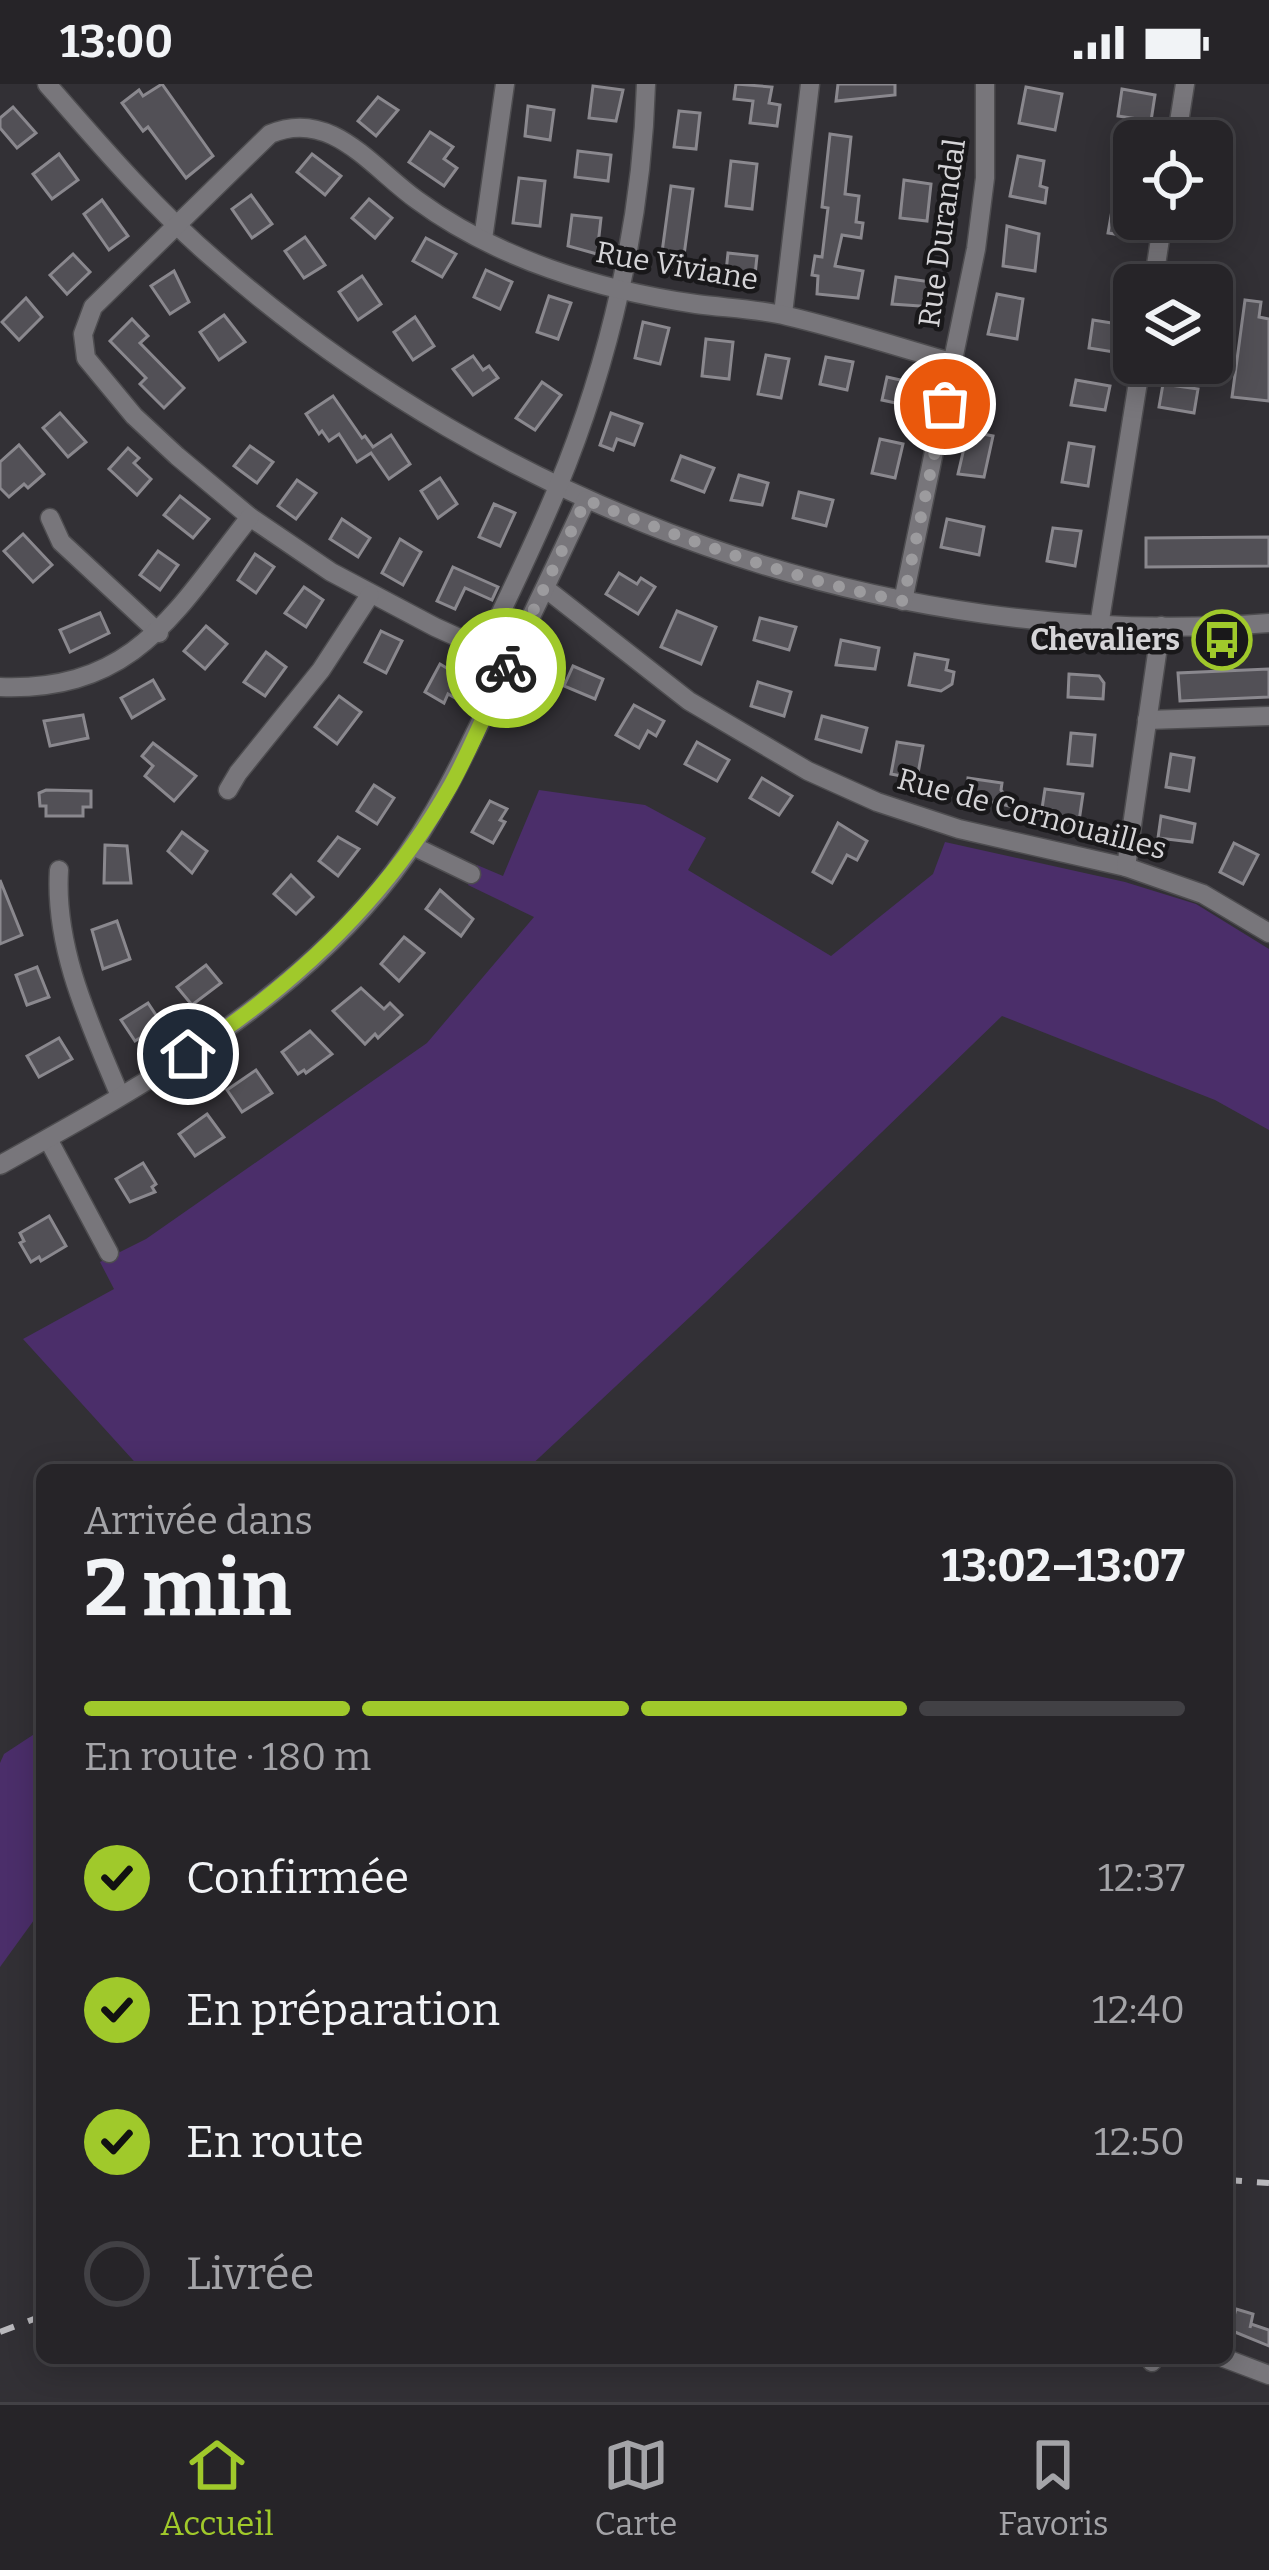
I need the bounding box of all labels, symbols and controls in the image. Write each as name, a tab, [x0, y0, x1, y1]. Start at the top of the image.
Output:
text: 13:00	[60, 15, 173, 69]
map controls	[1113, 120, 1233, 384]
button: locate	[1113, 120, 1233, 240]
street label: Rue Durandal	[911, 136, 973, 330]
street label: Rue Viviane	[593, 234, 761, 298]
button: layers	[1113, 264, 1233, 384]
pin	[894, 353, 996, 455]
icon: bag	[912, 371, 978, 437]
courier	[446, 608, 566, 728]
bus stop icon: Chevaliers	[1191, 609, 1253, 671]
place label: Chevaliers	[1030, 622, 1180, 658]
icon: bike	[473, 635, 539, 701]
street label: Rue de Cornouailles	[893, 761, 1171, 867]
pin	[137, 1003, 239, 1105]
icon: home	[155, 1021, 221, 1087]
text: Arrivée dans	[84, 1498, 313, 1544]
text: 13:02–13:07	[941, 1539, 1185, 1593]
text: 2 min	[84, 1542, 291, 1636]
text: En route · 180 m	[84, 1734, 371, 1780]
icon: check	[84, 1845, 150, 1911]
text: Confirmée	[186, 1851, 409, 1905]
text: 12:37	[1098, 1855, 1185, 1901]
icon: check	[84, 1977, 150, 2043]
text: En préparation	[186, 1983, 500, 2037]
text: 12:40	[1092, 1987, 1185, 2033]
icon: check	[84, 2109, 150, 2175]
text: En route	[186, 2115, 364, 2169]
text: 12:50	[1094, 2119, 1185, 2165]
text: Livrée	[186, 2247, 314, 2301]
tab: Accueil	[160, 2432, 274, 2544]
tab: Carte	[595, 2432, 677, 2544]
tab: Favoris	[998, 2432, 1109, 2544]

